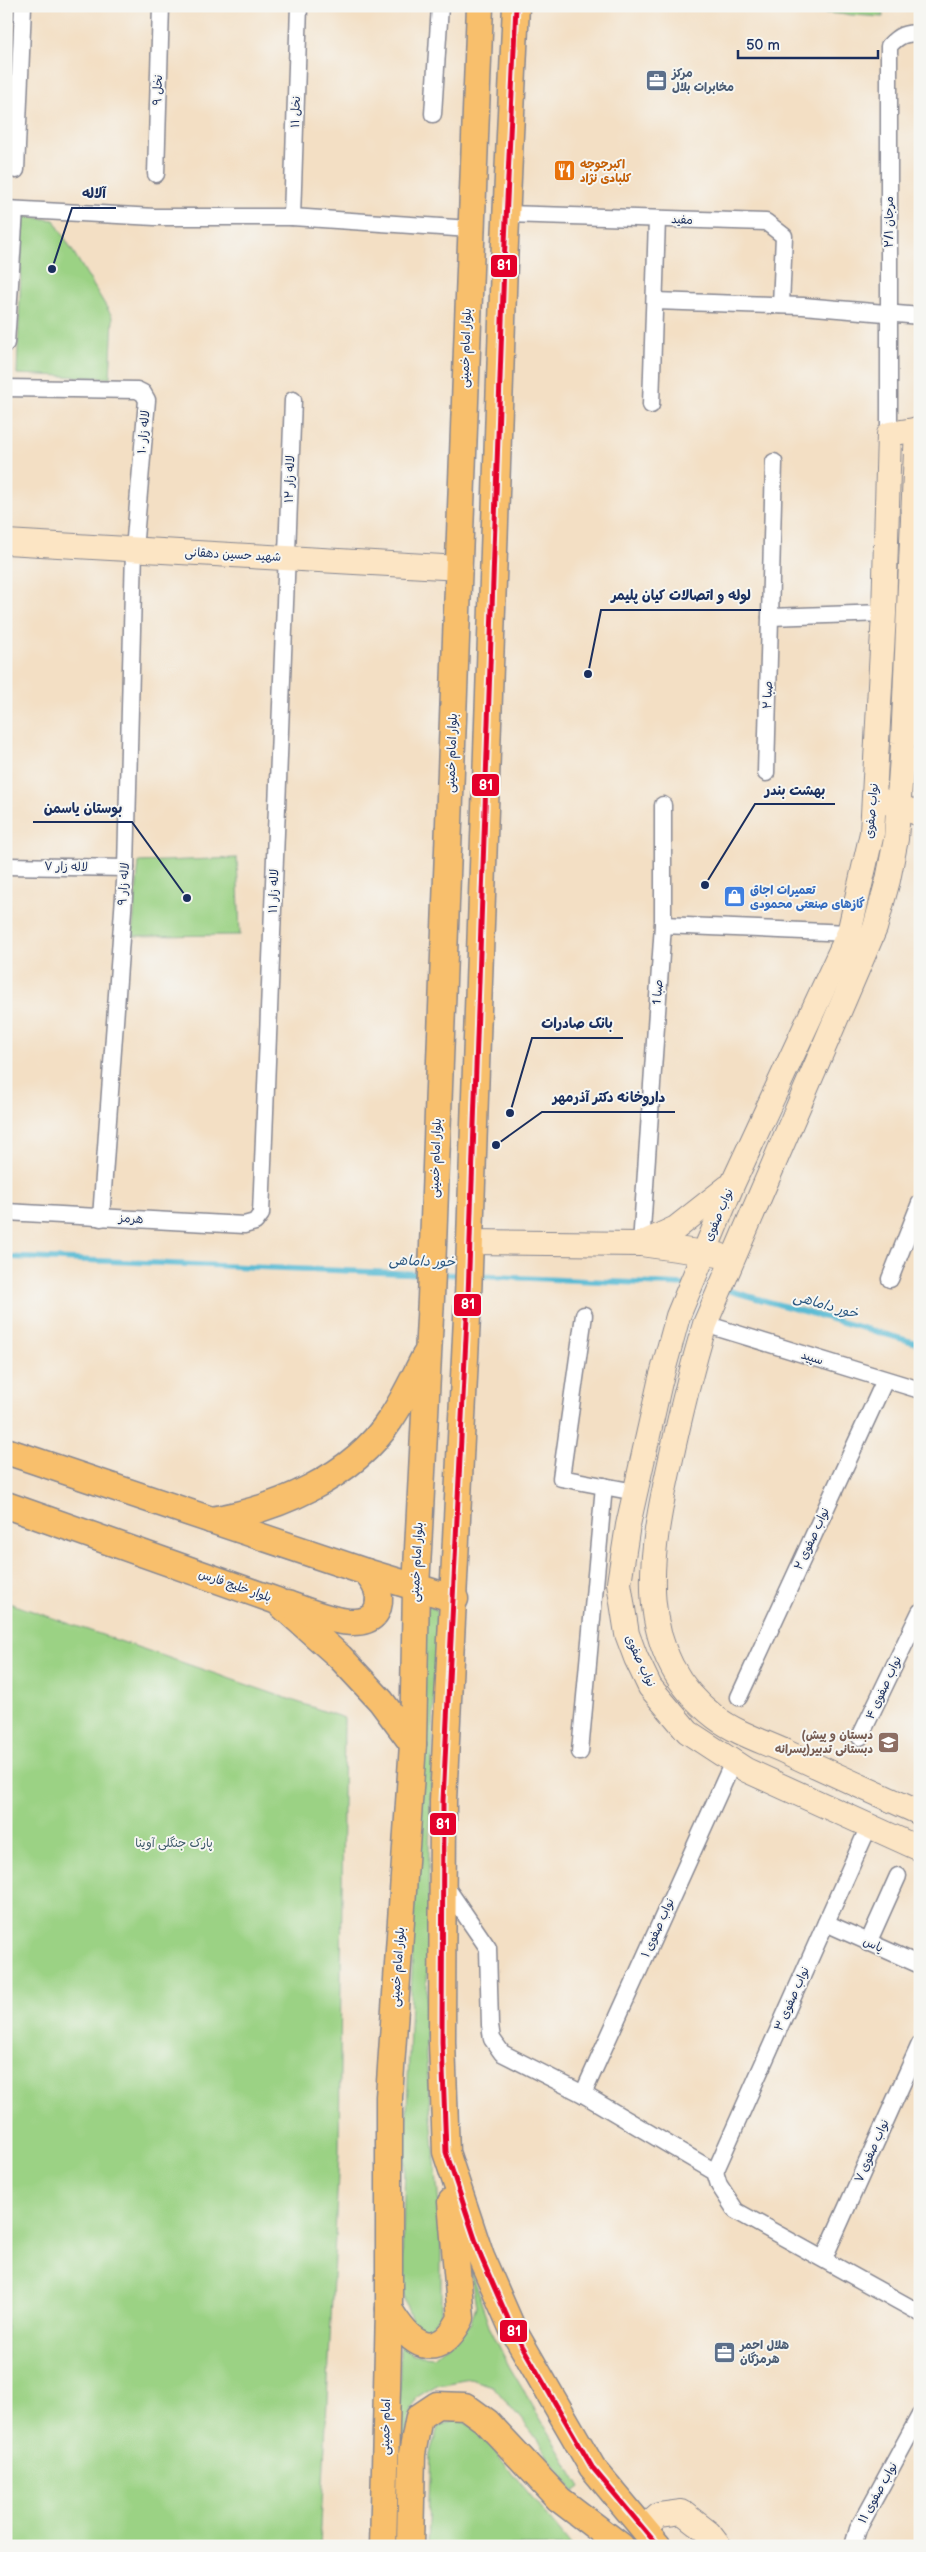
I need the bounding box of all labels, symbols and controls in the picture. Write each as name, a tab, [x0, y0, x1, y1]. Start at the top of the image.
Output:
scale bar	[738, 28, 878, 60]
text: 50 m	[746, 36, 780, 55]
place label: مرکز مخابرات بلال	[671, 66, 734, 95]
office icon: مرکز مخابرات بلال	[644, 68, 668, 92]
street label: نخل ۹	[150, 74, 166, 106]
street label: نخل ۱۱	[288, 96, 304, 128]
place label: اکبرجوجه کلبادی نژاد	[580, 157, 632, 186]
restaurant icon: اکبرجوجه کلبادی نژاد	[552, 159, 576, 183]
callout: آلاله	[72, 179, 116, 208]
text: آلاله	[82, 185, 107, 202]
street label: مرجان ۲/۱	[882, 196, 897, 248]
street label: مفید	[671, 212, 693, 228]
line badge: 81	[490, 254, 518, 278]
text: 81	[497, 257, 511, 274]
street label: بلوار امام خمینی	[457, 308, 476, 388]
street label: لاله زار ۱۰	[135, 410, 153, 454]
street label: لاله زار ۱۲	[282, 455, 298, 503]
street label: شهید حسین دهقانی	[184, 545, 282, 565]
callout: لوله و اتصالات کیان پلیمر	[601, 581, 761, 610]
text: لوله و اتصالات کیان پلیمر	[609, 587, 751, 605]
street label: صبا ۲	[760, 681, 776, 709]
street label: بلوار امام خمینی	[443, 713, 462, 793]
line badge: 81	[471, 773, 500, 797]
callout: بهشت بندر	[755, 775, 835, 804]
text: 81	[479, 777, 493, 794]
text: بهشت بندر	[763, 782, 825, 799]
street label: نواب صفوی	[862, 783, 882, 839]
callout: بوستان یاسمن	[33, 793, 132, 822]
text: بوستان یاسمن	[44, 800, 122, 818]
street label: لاله زار ۷	[44, 859, 88, 875]
street label: لاله زار ۹	[115, 862, 133, 906]
street label: لاله زار ۱۱	[266, 869, 282, 913]
place label: تعمیرات اجاق گازهای صنعتی محمودی	[750, 883, 865, 912]
shop icon: تعمیرات اجاق گازهای صنعتی محمودی	[722, 885, 746, 909]
street label: صبا 1	[650, 979, 666, 1005]
callout: بانک صادرات	[532, 1009, 623, 1038]
text: بانک صادرات	[541, 1015, 613, 1032]
callout: داروخانه دکتر آذرمهر	[542, 1083, 675, 1112]
text: داروخانه دکتر آذرمهر	[551, 1089, 666, 1107]
street label: بلوار امام خمینی	[427, 1118, 446, 1198]
street label: نواب صفوی	[701, 1186, 737, 1244]
street label: هرمز	[117, 1211, 144, 1227]
water label: خور داماهی	[388, 1251, 456, 1272]
water label: خور داماهی	[791, 1288, 861, 1323]
line badge: 81	[453, 1293, 482, 1317]
text: 81	[461, 1296, 475, 1313]
street label: سپید	[799, 1348, 825, 1368]
street label: نواب صفوی ۲	[791, 1505, 833, 1573]
street label: بلوار امام خمینی	[407, 1522, 428, 1602]
street label: بلوار خلیج فارس	[196, 1567, 273, 1606]
street label: نواب صفوی	[621, 1633, 659, 1689]
street label: نواب صفوی ۴	[863, 1654, 905, 1722]
place label: (دبستان و پیش دبستانی تدبیر(پسرانه	[775, 1728, 873, 1757]
school or university icon: (دبستان و پیش دبستانی تدبیر(پسرانه	[877, 1730, 901, 1754]
line badge: 81	[429, 1812, 457, 1836]
text: 81	[436, 1816, 450, 1833]
park label: پارک جنگلی آوینا	[135, 1836, 213, 1851]
street label: نواب صفوی ۱	[638, 1896, 678, 1960]
street label: بلوار امام خمینی	[388, 1927, 409, 2008]
street label: یاس	[861, 1934, 885, 1956]
street label: نواب صفوی ۳	[771, 1965, 813, 2033]
street label: نواب صفوی ۷	[851, 2117, 893, 2185]
line badge: 81	[499, 2319, 528, 2343]
text: 81	[507, 2323, 521, 2340]
place label: هلال احمر هرمزگان	[739, 2338, 789, 2367]
office icon: هلال احمر هرمزگان	[712, 2340, 736, 2364]
street label: امام خمینی	[378, 2399, 395, 2455]
street label: نواب صفوی ۱۱	[855, 2460, 901, 2526]

